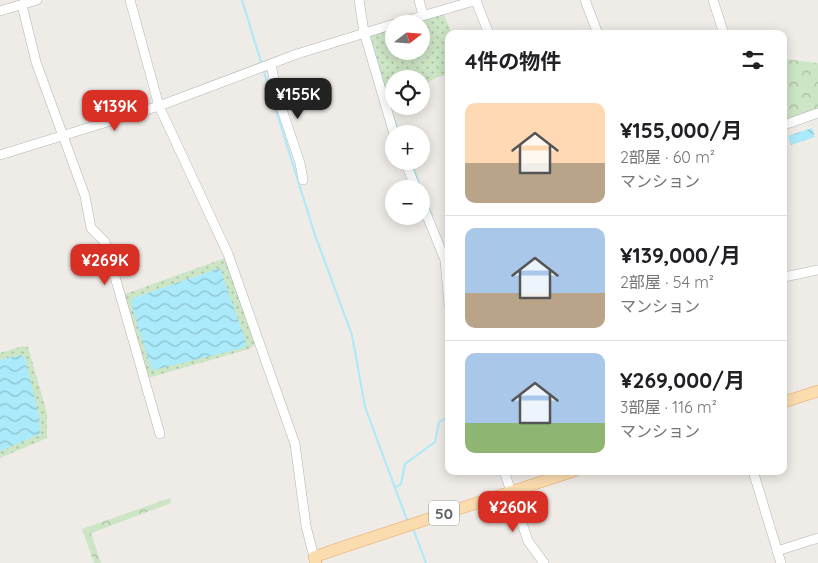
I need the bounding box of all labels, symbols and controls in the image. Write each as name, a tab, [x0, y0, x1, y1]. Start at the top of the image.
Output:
north arrow	[385, 15, 430, 60]
map controls	[385, 15, 430, 225]
icon: filters	[739, 46, 767, 74]
text: 4件の物件	[465, 48, 561, 74]
button: locate	[385, 70, 430, 115]
pin: ¥155K	[263, 78, 333, 120]
text: ¥155K	[276, 84, 320, 104]
pin: ¥139K	[80, 90, 150, 132]
text: ¥139K	[93, 96, 137, 116]
text: ¥155,000/月	[620, 117, 742, 143]
icon: home	[505, 123, 565, 183]
button: +	[385, 125, 430, 170]
text: 2部屋 · 60 m²	[620, 147, 715, 167]
text: マンション	[620, 171, 700, 191]
button: −	[385, 180, 430, 225]
text: ¥139,000/月	[620, 242, 741, 268]
pin: ¥269K	[70, 244, 140, 286]
icon: home	[505, 248, 565, 308]
text: ¥269K	[81, 250, 129, 270]
text: 2部屋 · 54 m²	[620, 272, 714, 292]
text: マンション	[620, 296, 700, 316]
text: ¥269,000/月	[620, 367, 745, 393]
icon: home	[505, 373, 565, 433]
text: 3部屋 · 116 m²	[620, 397, 717, 417]
text: マンション	[620, 421, 700, 441]
pin: ¥260K	[478, 490, 548, 533]
text: ¥260K	[489, 497, 537, 517]
road number: 50	[429, 500, 459, 526]

